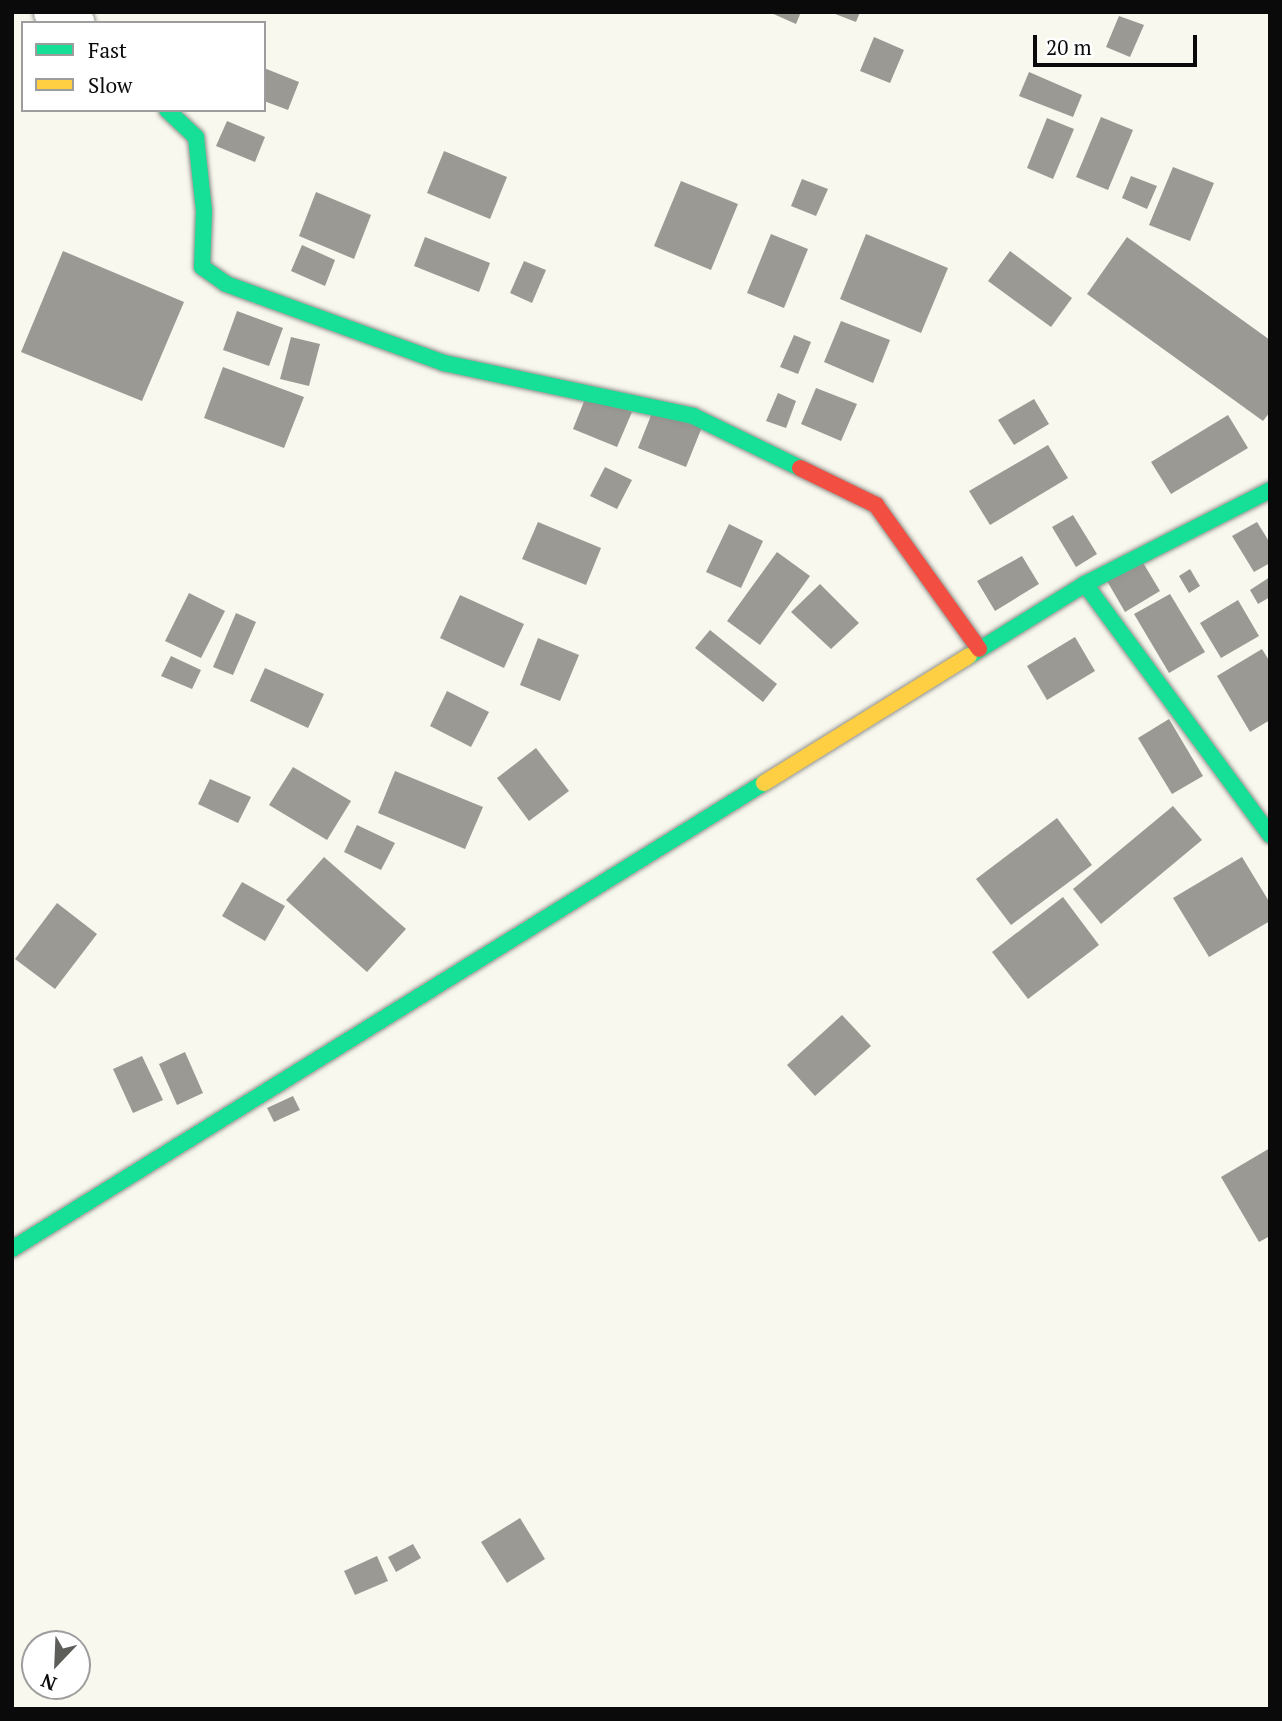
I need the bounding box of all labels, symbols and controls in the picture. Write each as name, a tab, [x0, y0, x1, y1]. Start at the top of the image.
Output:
legend	[21, 21, 266, 112]
scale bar	[1037, 21, 1202, 65]
text: 20 m	[1046, 33, 1092, 61]
text: Fast	[88, 36, 127, 64]
text: Slow	[88, 71, 132, 99]
north arrow	[21, 1630, 91, 1700]
text: N	[37, 1669, 60, 1697]

